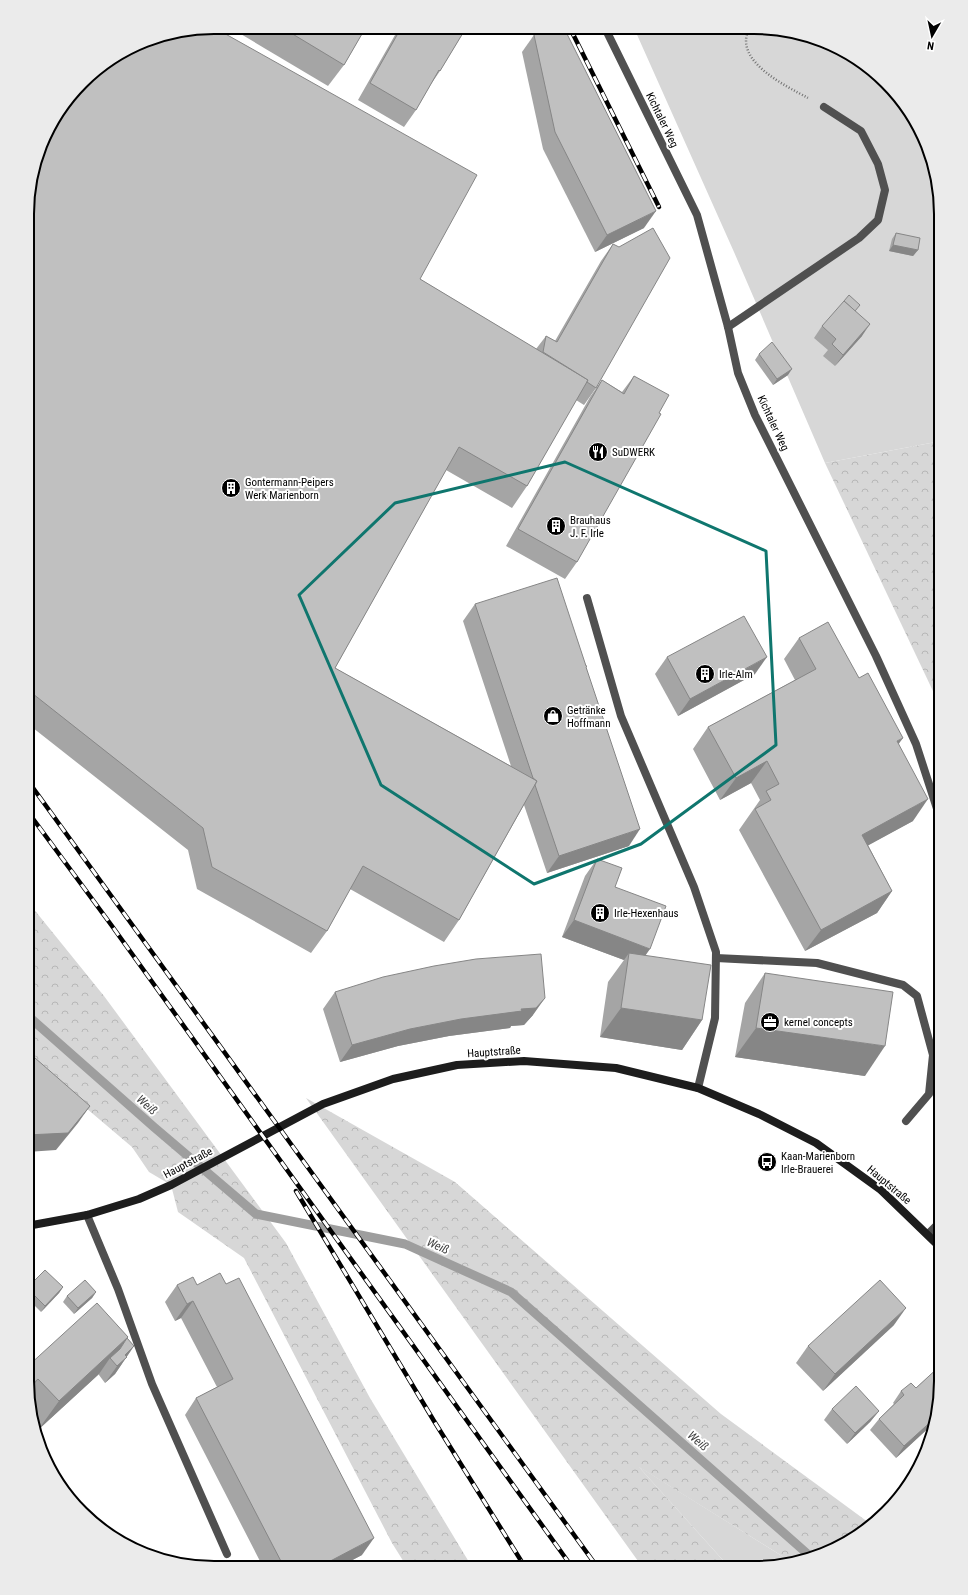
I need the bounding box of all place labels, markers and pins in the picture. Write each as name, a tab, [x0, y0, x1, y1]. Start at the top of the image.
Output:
restaurant icon: SuDWERK	[587, 441, 609, 463]
place label: SuDWERK	[612, 446, 655, 459]
place label: Gontermann-Peipers Werk Marienborn	[245, 476, 334, 502]
building icon: Gontermann-Peipers Werk Marienborn	[220, 477, 242, 499]
place label: Brauhaus J. F. Irle	[570, 514, 611, 540]
building icon: Brauhaus J. F. Irle	[545, 515, 567, 537]
building icon: Irle-Alm	[694, 663, 716, 685]
place label: Irle-Alm	[719, 668, 753, 681]
place label: Getränke Hoffmann	[567, 704, 611, 730]
shop icon: Getränke Hoffmann	[542, 705, 564, 727]
building icon: Irle-Hexenhaus	[589, 902, 611, 924]
place label: Irle-Hexenhaus	[614, 907, 679, 920]
office icon: kernel concepts	[759, 1011, 781, 1033]
place label: kernel concepts	[784, 1016, 853, 1029]
place label: Kaan-Marienborn Irle-Brauerei	[781, 1150, 855, 1176]
bus stop icon: Kaan-Marienborn Irle-Brauerei	[756, 1151, 778, 1173]

